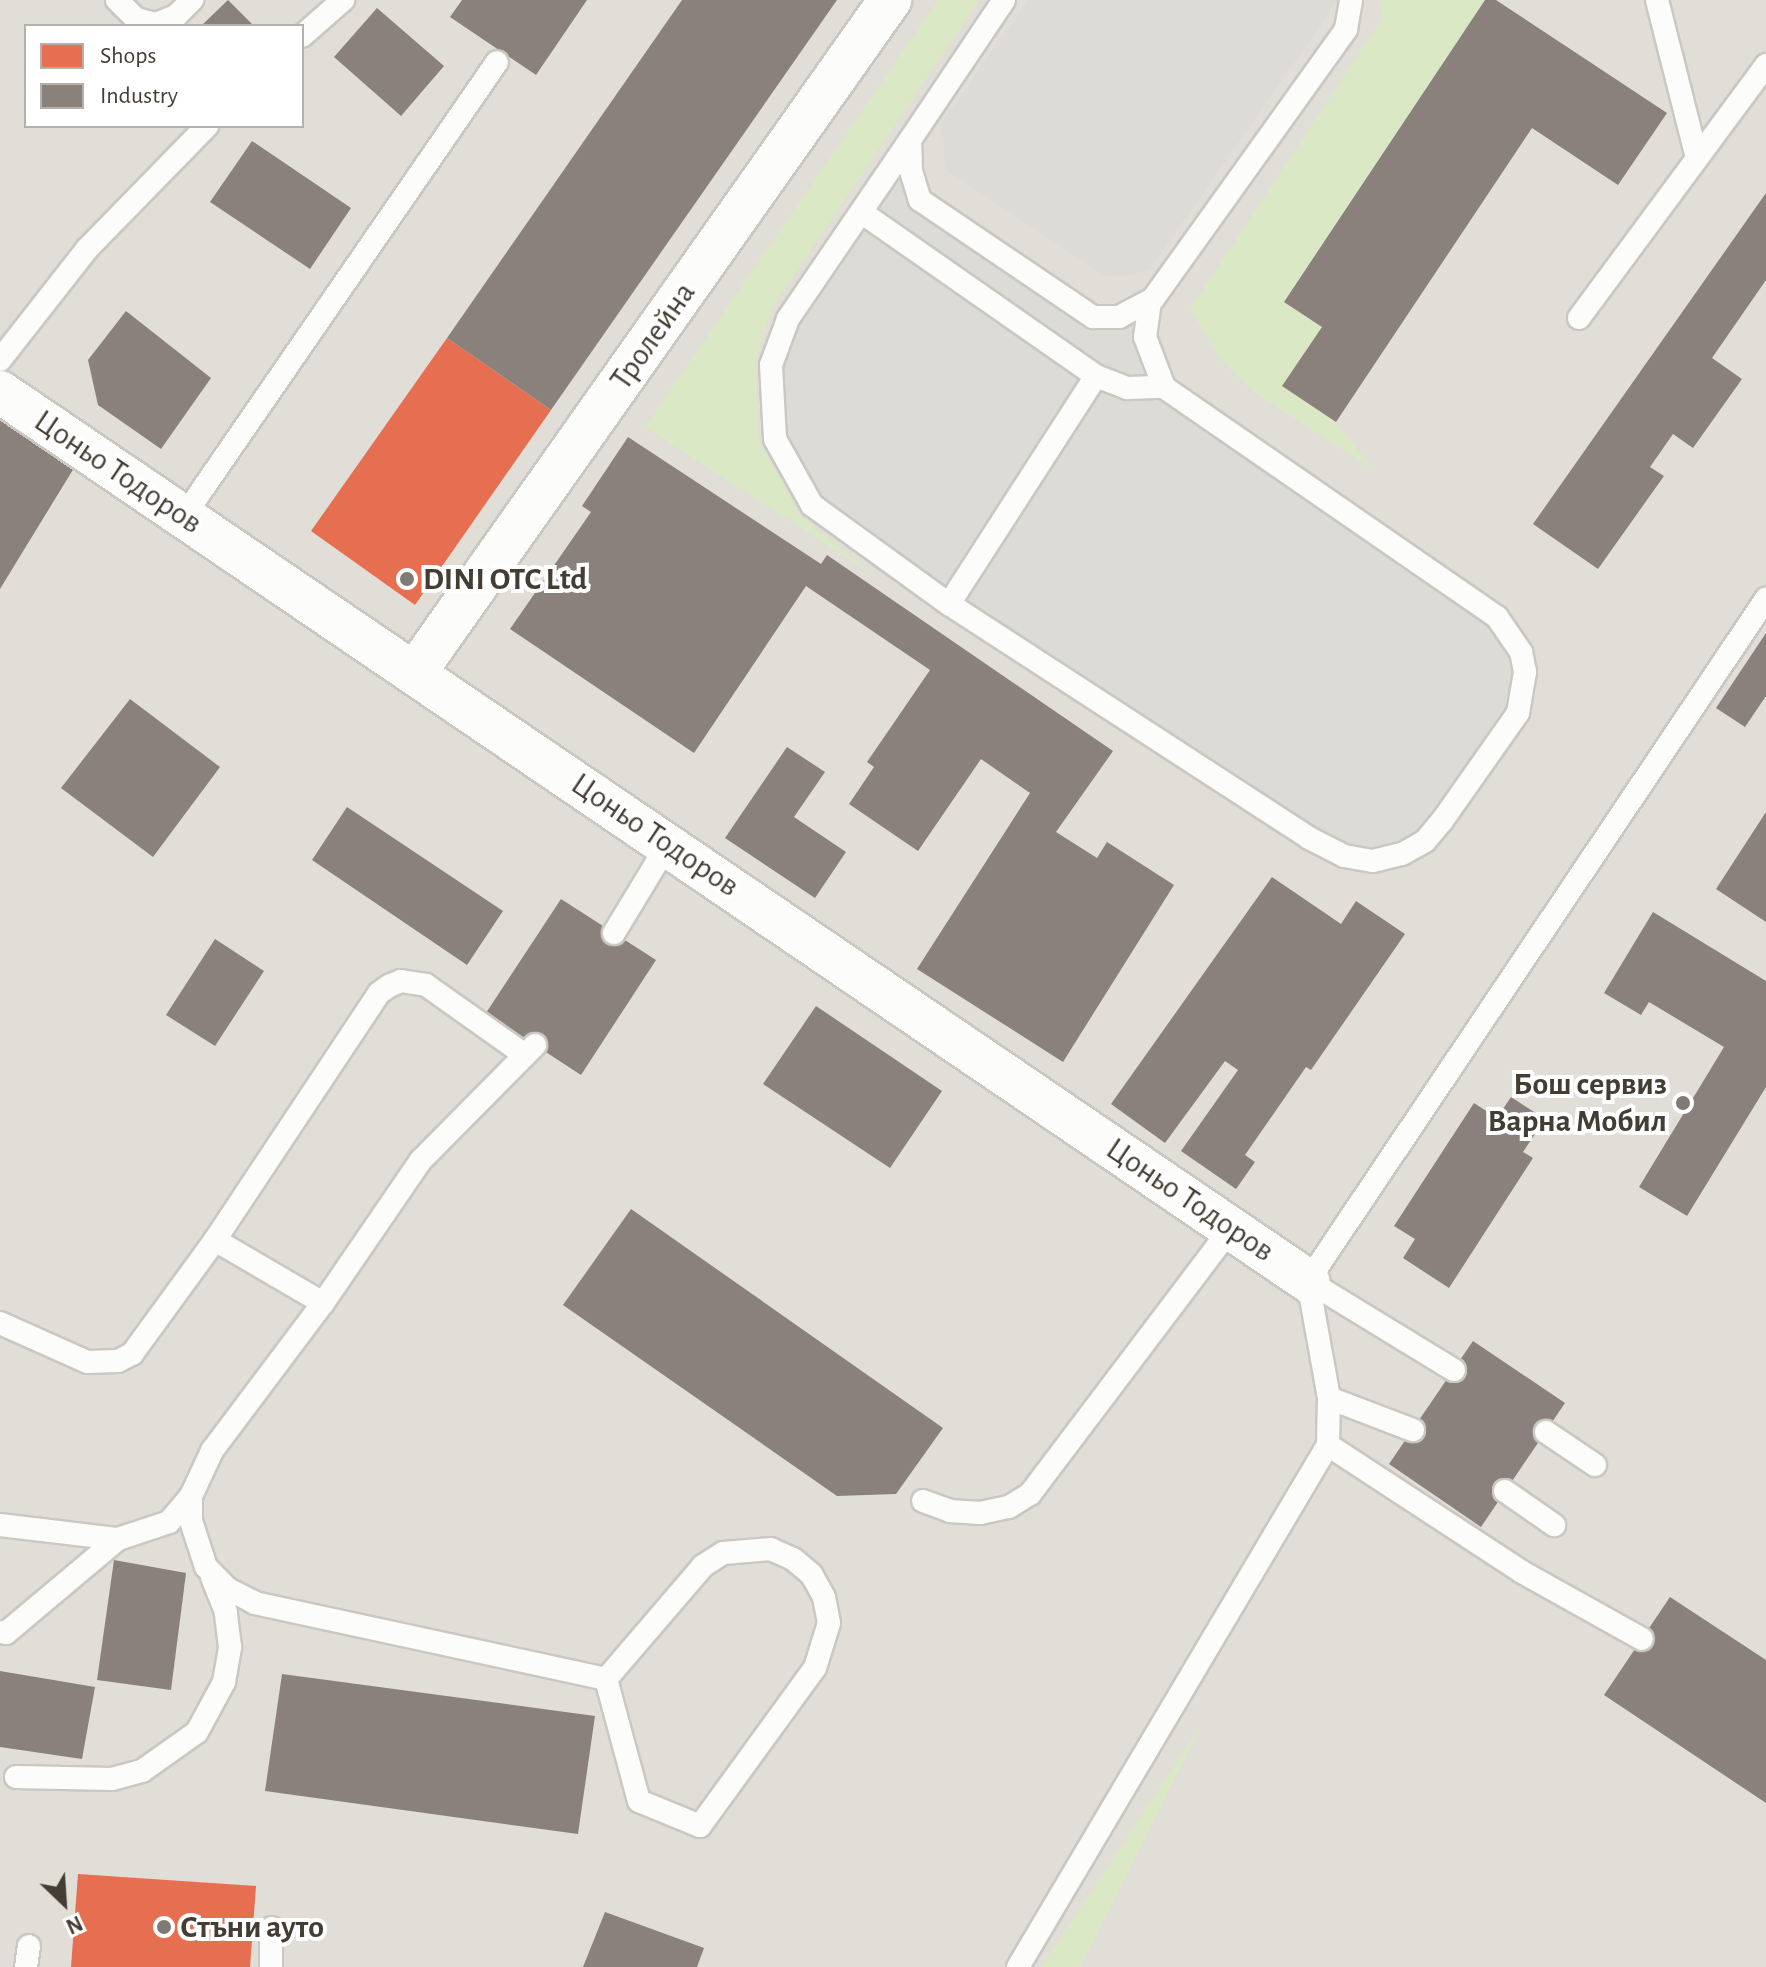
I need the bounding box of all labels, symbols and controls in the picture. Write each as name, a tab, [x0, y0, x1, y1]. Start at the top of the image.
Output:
legend	[24, 24, 304, 128]
text: Shops	[100, 44, 156, 68]
text: Industry	[100, 84, 178, 108]
street label: Тролейна	[602, 275, 704, 397]
street label: Цоньо Тодоров	[27, 402, 209, 542]
place label: DINI OTC Ltd	[423, 560, 587, 598]
marker: DINI OTC Ltd	[398, 570, 416, 588]
street label: Цоньо Тодоров	[564, 765, 746, 905]
place label: Бош сервиз Варна Мобил	[1488, 1066, 1667, 1141]
marker: Бош сервиз Варна Мобил	[1674, 1094, 1692, 1112]
street label: Цоньо Тодоров	[1099, 1130, 1281, 1270]
north arrow	[24, 1863, 104, 1943]
place label: Стъни ауто	[180, 1908, 324, 1946]
text: N	[63, 1912, 86, 1938]
marker: Стъни ауто	[155, 1918, 173, 1936]

